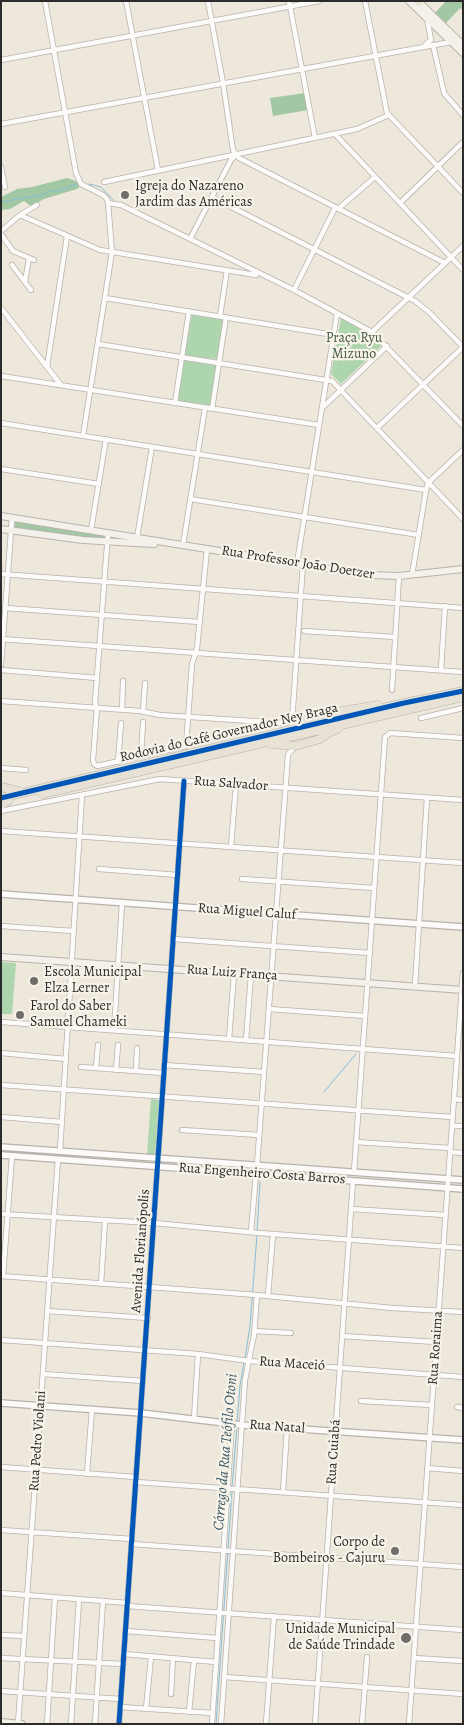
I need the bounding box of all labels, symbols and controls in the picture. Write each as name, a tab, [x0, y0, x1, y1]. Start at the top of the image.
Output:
place label: Igreja do Nazareno Jardim das Américas	[135, 179, 252, 212]
marker: Igreja do Nazareno Jardim das Américas	[119, 189, 131, 201]
park label: Praça Ryu Mizuno	[326, 331, 382, 364]
street label: Rua Professor João Doetzer	[220, 543, 376, 583]
street label: Rodovia do Café Governador Ney Braga	[118, 700, 340, 766]
street label: Rua Salvador	[193, 773, 269, 795]
street label: Rua Miguel Caluf	[197, 900, 297, 924]
street label: Rua Luiz França	[186, 961, 278, 985]
place label: Escola Municipal Elza Lerner	[44, 965, 141, 998]
marker: Escola Municipal Elza Lerner	[28, 975, 40, 987]
place label: Farol do Saber Samuel Chameki	[30, 999, 127, 1032]
marker: Farol do Saber Samuel Chameki	[14, 1009, 26, 1021]
street label: Rua Engenheiro Costa Barros	[178, 1160, 346, 1188]
street label: Avenida Florianópolis	[128, 1189, 154, 1313]
street label: Rua Roraima	[425, 1311, 447, 1385]
street label: Rua Maceió	[258, 1353, 326, 1375]
water label: Córrego da Rua Teófilo Otoni	[210, 1373, 242, 1531]
street label: Rua Pedro Violani	[26, 1390, 50, 1492]
street label: Rua Natal	[249, 1417, 305, 1437]
street label: Rua Cuiabá	[323, 1419, 345, 1485]
place label: Corpo de Bombeiros - Cajuru	[273, 1535, 385, 1568]
marker: Corpo de Bombeiros - Cajuru	[389, 1545, 401, 1557]
place label: Unidade Municipal de Saúde Trindade	[286, 1622, 395, 1654]
marker: Unidade Municipal de Saúde Trindade	[399, 1631, 413, 1645]

